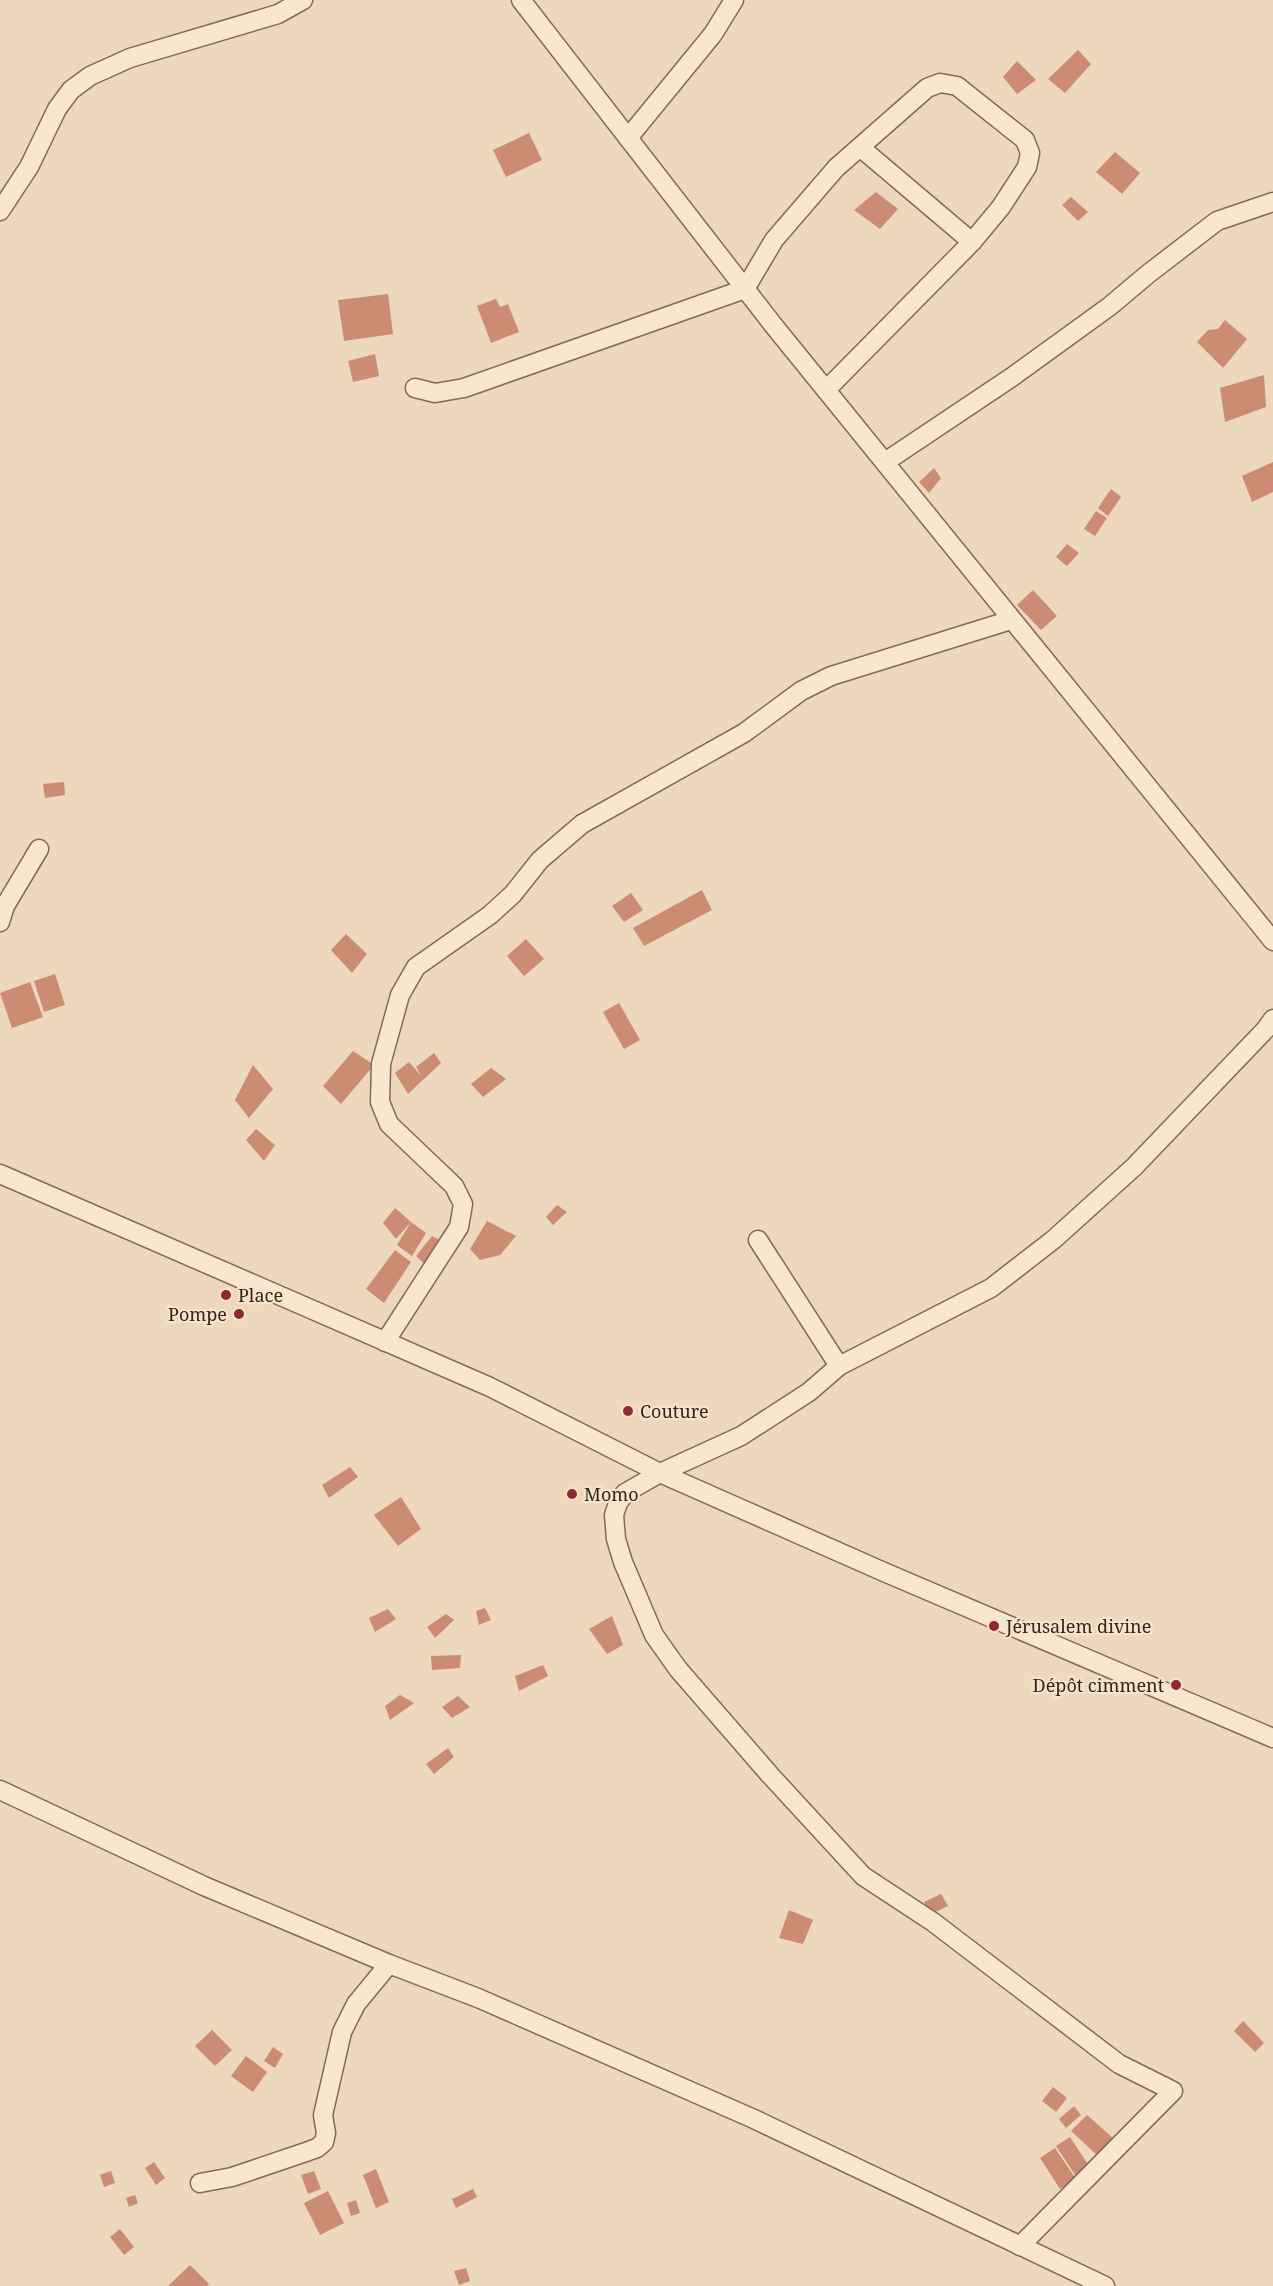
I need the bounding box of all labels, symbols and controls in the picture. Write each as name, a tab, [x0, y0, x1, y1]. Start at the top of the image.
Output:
place label: Place	[238, 1283, 283, 1307]
marker: Place	[219, 1288, 233, 1302]
place label: Pompe	[168, 1302, 227, 1326]
marker: Pompe	[232, 1307, 246, 1321]
place label: Couture	[640, 1399, 709, 1423]
marker: Couture	[621, 1404, 635, 1418]
place label: Momo	[584, 1482, 639, 1506]
marker: Momo	[565, 1487, 579, 1501]
place label: Jérusalem divine	[1005, 1614, 1151, 1638]
marker: Jérusalem divine	[987, 1619, 1001, 1633]
place label: Dépôt cimment	[1033, 1673, 1164, 1697]
marker: Dépôt cimment	[1169, 1678, 1183, 1692]

